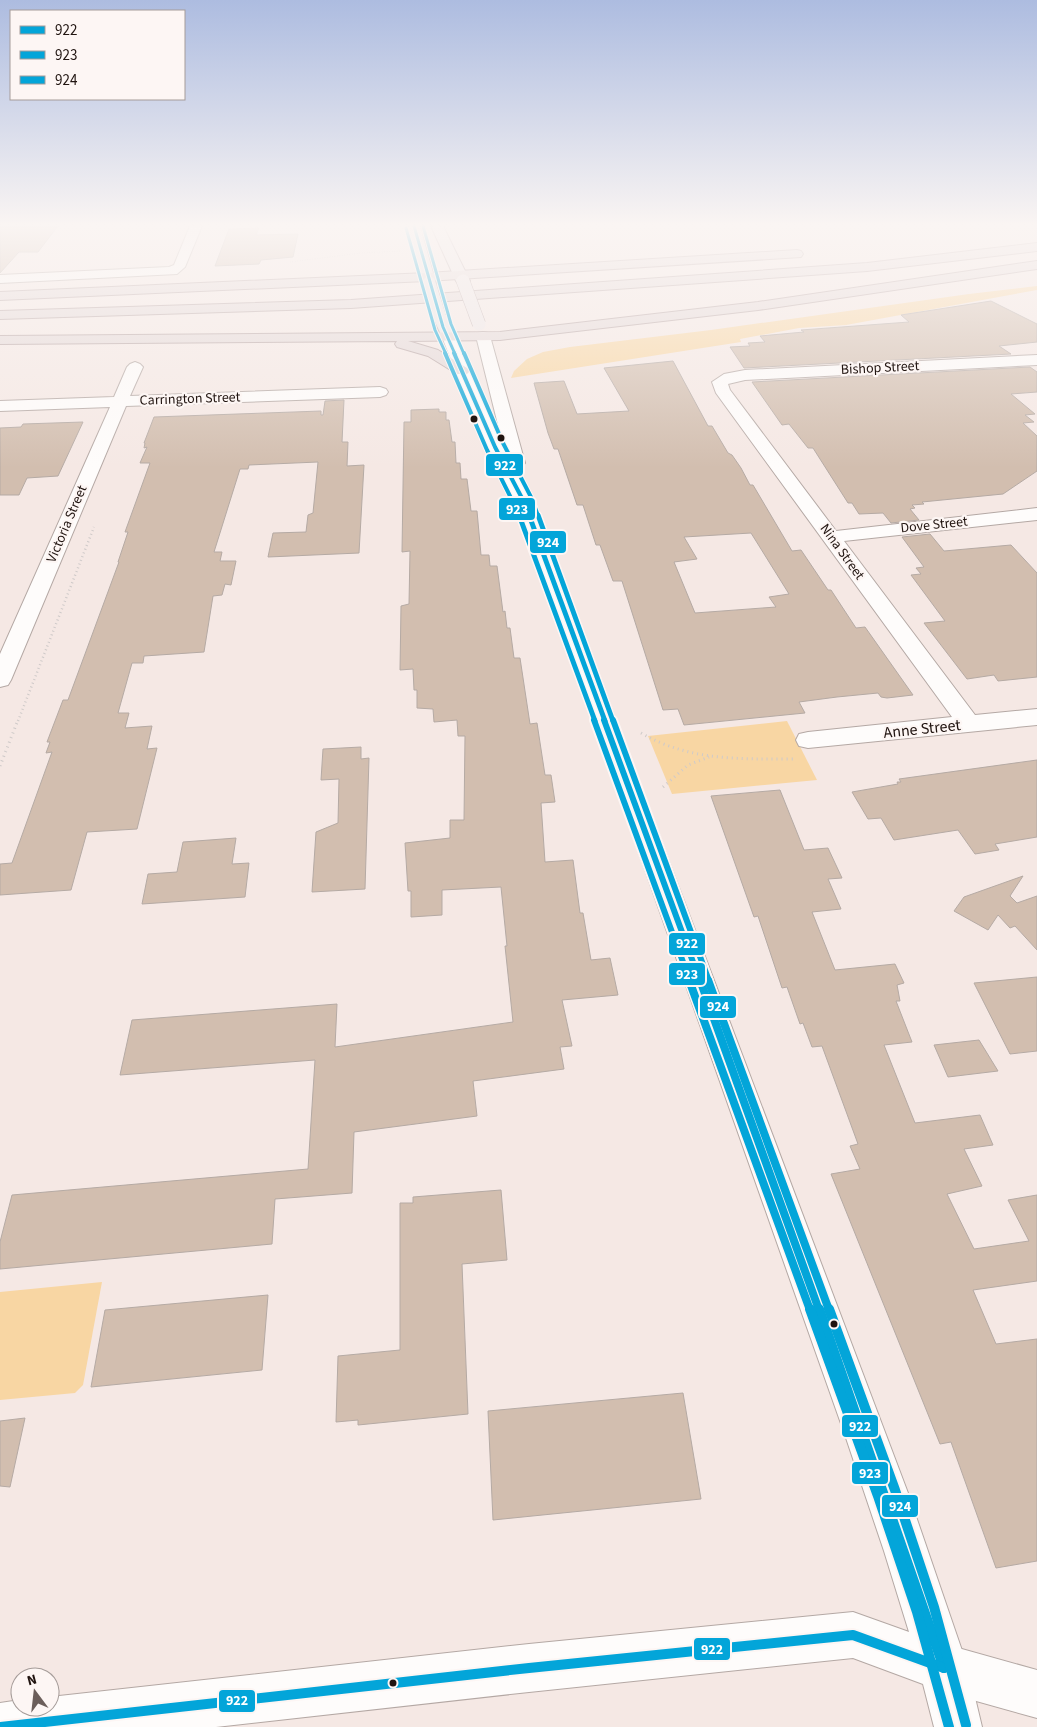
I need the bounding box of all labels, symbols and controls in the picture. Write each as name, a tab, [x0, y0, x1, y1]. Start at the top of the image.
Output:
legend	[10, 10, 185, 100]
text: 922	[55, 20, 77, 41]
text: 923	[55, 45, 77, 66]
text: 924	[55, 70, 78, 91]
street label: Bishop Street	[840, 356, 920, 380]
street label: Carrington Street	[139, 387, 241, 411]
unlabelled marker	[469, 414, 479, 424]
unlabelled marker	[496, 433, 506, 443]
line badge: 922	[485, 453, 524, 477]
text: 922	[494, 456, 516, 476]
street label: Victoria Street	[42, 482, 92, 566]
line badge: 923	[498, 497, 536, 521]
text: 923	[506, 500, 528, 520]
street label: Dove Street	[899, 512, 969, 538]
street label: Nina Street	[815, 520, 869, 584]
line badge: 924	[529, 530, 567, 554]
text: 924	[537, 533, 560, 553]
street label: Anne Street	[882, 714, 962, 744]
line badge: 922	[668, 932, 706, 956]
text: 922	[676, 934, 698, 954]
line badge: 923	[668, 962, 706, 986]
text: 923	[676, 965, 698, 985]
line badge: 924	[699, 995, 737, 1019]
text: 924	[707, 997, 730, 1017]
unlabelled marker	[829, 1319, 839, 1329]
line badge: 922	[841, 1414, 879, 1438]
text: 922	[849, 1417, 871, 1437]
line badge: 923	[851, 1461, 889, 1485]
text: 923	[859, 1464, 881, 1484]
line badge: 924	[881, 1494, 919, 1518]
text: 924	[889, 1497, 912, 1517]
line badge: 922	[693, 1637, 731, 1661]
text: 922	[701, 1640, 723, 1660]
north arrow	[10, 1667, 60, 1717]
text: N	[25, 1670, 39, 1691]
unlabelled marker	[388, 1678, 398, 1688]
line badge: 922	[218, 1689, 256, 1713]
text: 922	[226, 1691, 248, 1711]

